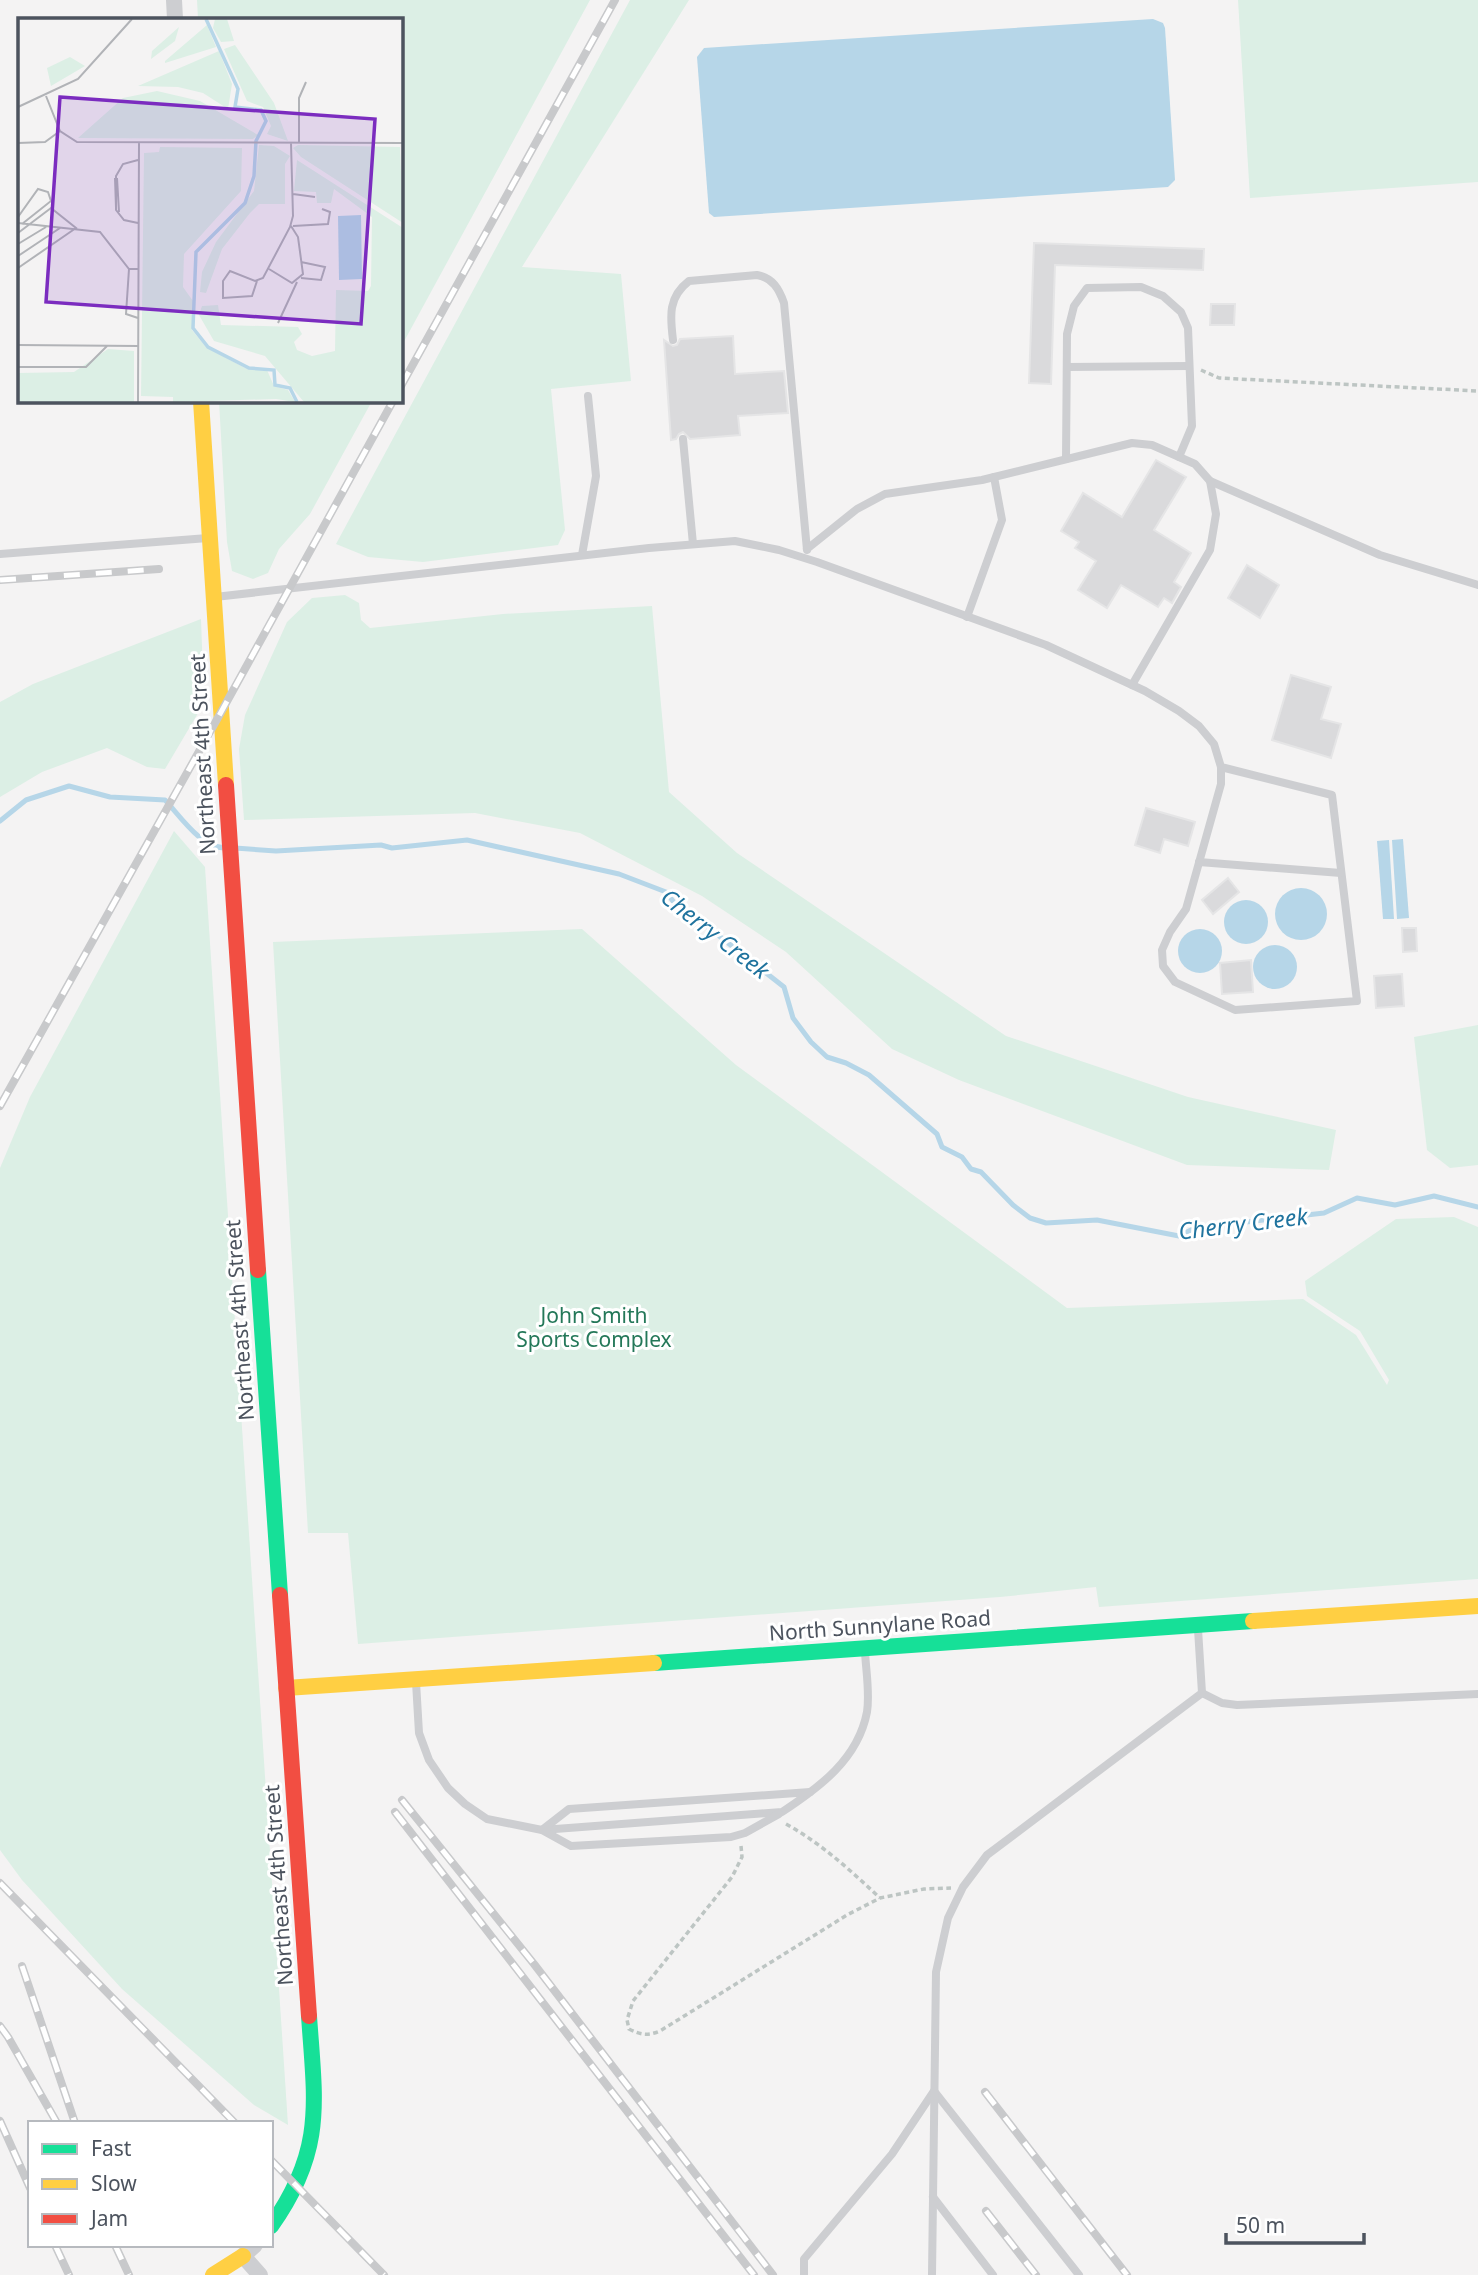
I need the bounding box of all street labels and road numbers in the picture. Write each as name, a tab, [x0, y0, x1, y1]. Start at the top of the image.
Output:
street label: Northeast 4th Street	[183, 652, 221, 855]
street label: Northeast 4th Street	[218, 1218, 260, 1421]
street label: North Sunnylane Road	[768, 1603, 992, 1647]
street label: Northeast 4th Street	[257, 1783, 299, 1986]

